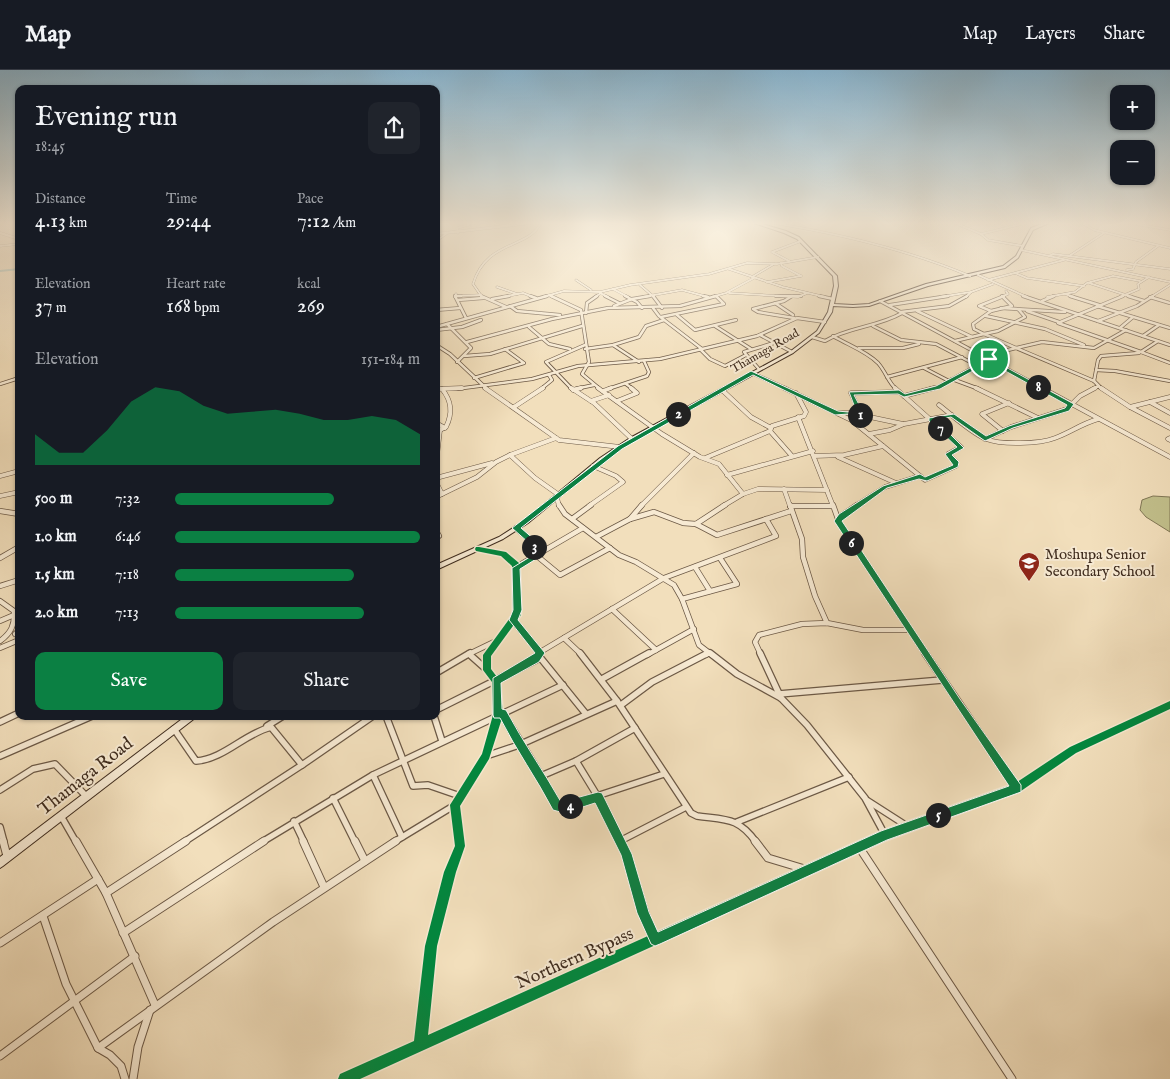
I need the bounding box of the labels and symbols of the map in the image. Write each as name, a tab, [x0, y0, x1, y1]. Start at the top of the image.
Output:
street label: Thamaga Road	[728, 325, 802, 377]
pin	[968, 338, 1010, 380]
pin: 8	[1026, 374, 1050, 400]
pin: 2	[666, 402, 690, 426]
pin: 1	[848, 402, 872, 428]
pin: 7	[928, 416, 952, 440]
pin: 6	[838, 530, 864, 556]
pin: 3	[522, 534, 546, 560]
place label: Moshupa Senior Secondary School	[1045, 545, 1156, 581]
school or university icon: Moshupa Senior Secondary School	[1017, 551, 1041, 582]
street label: Thamaga Road	[34, 732, 138, 821]
pin: 4	[558, 794, 582, 818]
pin: 5	[926, 802, 950, 828]
street label: Northern Bypass	[513, 923, 637, 995]

